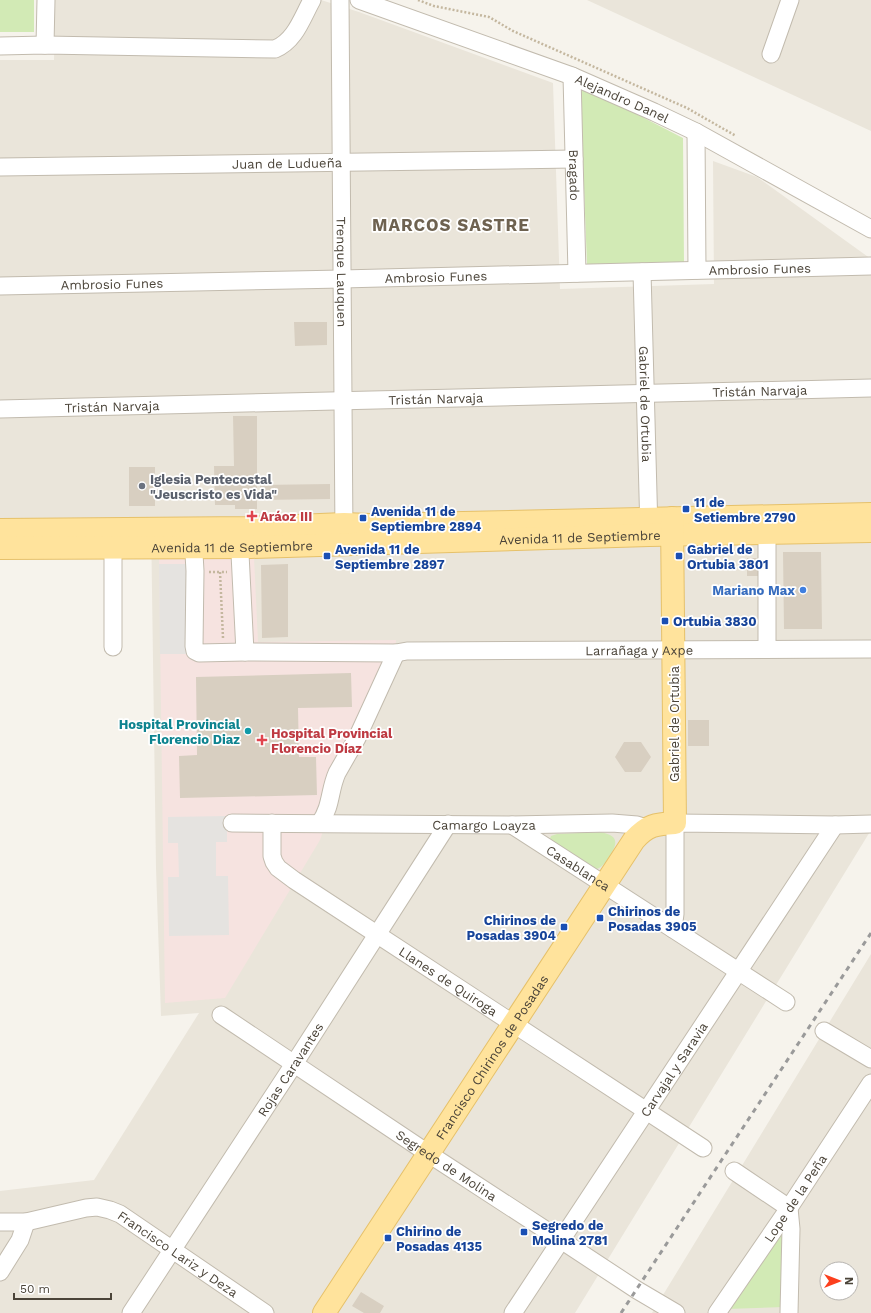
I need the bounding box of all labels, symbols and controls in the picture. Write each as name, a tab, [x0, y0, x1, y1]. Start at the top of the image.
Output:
street label: Alejandro Danel	[573, 71, 671, 126]
street label: Bragado	[566, 149, 583, 201]
street label: Juan de Ludueña	[232, 155, 343, 171]
district label: MARCOS SASTRE	[372, 215, 530, 235]
street label: Trenque Lauquen	[334, 217, 350, 327]
street label: Ambrosio Funes	[708, 260, 811, 277]
street label: Ambrosio Funes	[384, 268, 487, 285]
street label: Ambrosio Funes	[61, 275, 164, 292]
street label: Gabriel de Ortubia	[636, 346, 655, 463]
street label: Tristán Narvaja	[712, 382, 808, 399]
street label: Tristán Narvaja	[388, 390, 484, 407]
street label: Tristán Narvaja	[64, 398, 160, 415]
place label: Iglesia Pentecostal "Jeuscristo es Vida"	[150, 472, 277, 502]
marker: Iglesia Pentecostal "Jeuscristo es Vida"	[137, 481, 147, 491]
place label: 11 de Setiembre 2790	[694, 495, 796, 525]
place label: Avenida 11 de Septiembre 2894	[371, 504, 482, 534]
marker: 11 de Setiembre 2790	[681, 504, 691, 514]
place label: Aráoz III	[260, 509, 312, 524]
marker: Aráoz III	[247, 511, 257, 521]
marker: Avenida 11 de Septiembre 2894	[358, 513, 368, 523]
street label: Avenida 11 de Septiembre	[499, 527, 661, 547]
street label: Avenida 11 de Septiembre	[151, 538, 313, 555]
place label: Avenida 11 de Septiembre 2897	[335, 542, 445, 572]
place label: Gabriel de Ortubia 3801	[687, 542, 769, 572]
marker: Avenida 11 de Septiembre 2897	[322, 551, 332, 561]
marker: Gabriel de Ortubia 3801	[674, 551, 684, 561]
place label: Mariano Max	[712, 583, 795, 598]
marker: Mariano Max	[798, 585, 808, 595]
place label: Ortubia 3830	[673, 614, 757, 629]
marker: Ortubia 3830	[660, 616, 670, 626]
street label: Larrañaga y Axpe	[585, 642, 693, 658]
street label: Gabriel de Ortubia	[667, 665, 682, 782]
place label: Hospital Provincial Florencio Diaz	[119, 717, 241, 747]
marker: Hospital Provincial Florencio Diaz	[243, 726, 253, 736]
place label: Hospital Provincial Florencio Díaz	[271, 726, 393, 756]
marker: Hospital Provincial Florencio Díaz	[256, 734, 268, 746]
street label: Camargo Loayza	[432, 817, 537, 833]
street label: Casablanca	[544, 842, 614, 894]
place label: Chirinos de Posadas 3905	[608, 904, 697, 934]
place label: Chirinos de Posadas 3904	[467, 913, 557, 943]
marker: Chirinos de Posadas 3905	[595, 913, 605, 923]
marker: Chirinos de Posadas 3904	[559, 922, 569, 932]
street label: Llanes de Quiroga	[396, 943, 501, 1019]
street label: Francisco Chirinos de Posadas	[432, 972, 551, 1142]
street label: Carvajal y Saravia	[637, 1019, 711, 1119]
street label: Rojas Caravantes	[254, 1020, 326, 1119]
street label: Segredo de Molina	[393, 1127, 500, 1204]
street label: Lope de la Peña	[761, 1151, 830, 1245]
street label: Francisco Lariz y Deza	[115, 1207, 241, 1300]
place label: Segredo de Molina 2781	[532, 1218, 608, 1248]
place label: Chirino de Posadas 4135	[396, 1224, 482, 1254]
marker: Segredo de Molina 2781	[519, 1227, 529, 1237]
marker: Chirino de Posadas 4135	[383, 1233, 393, 1243]
north arrow	[819, 1261, 859, 1301]
scale bar	[14, 1275, 111, 1301]
text: N	[842, 1277, 855, 1285]
text: 50 m	[20, 1282, 50, 1296]

